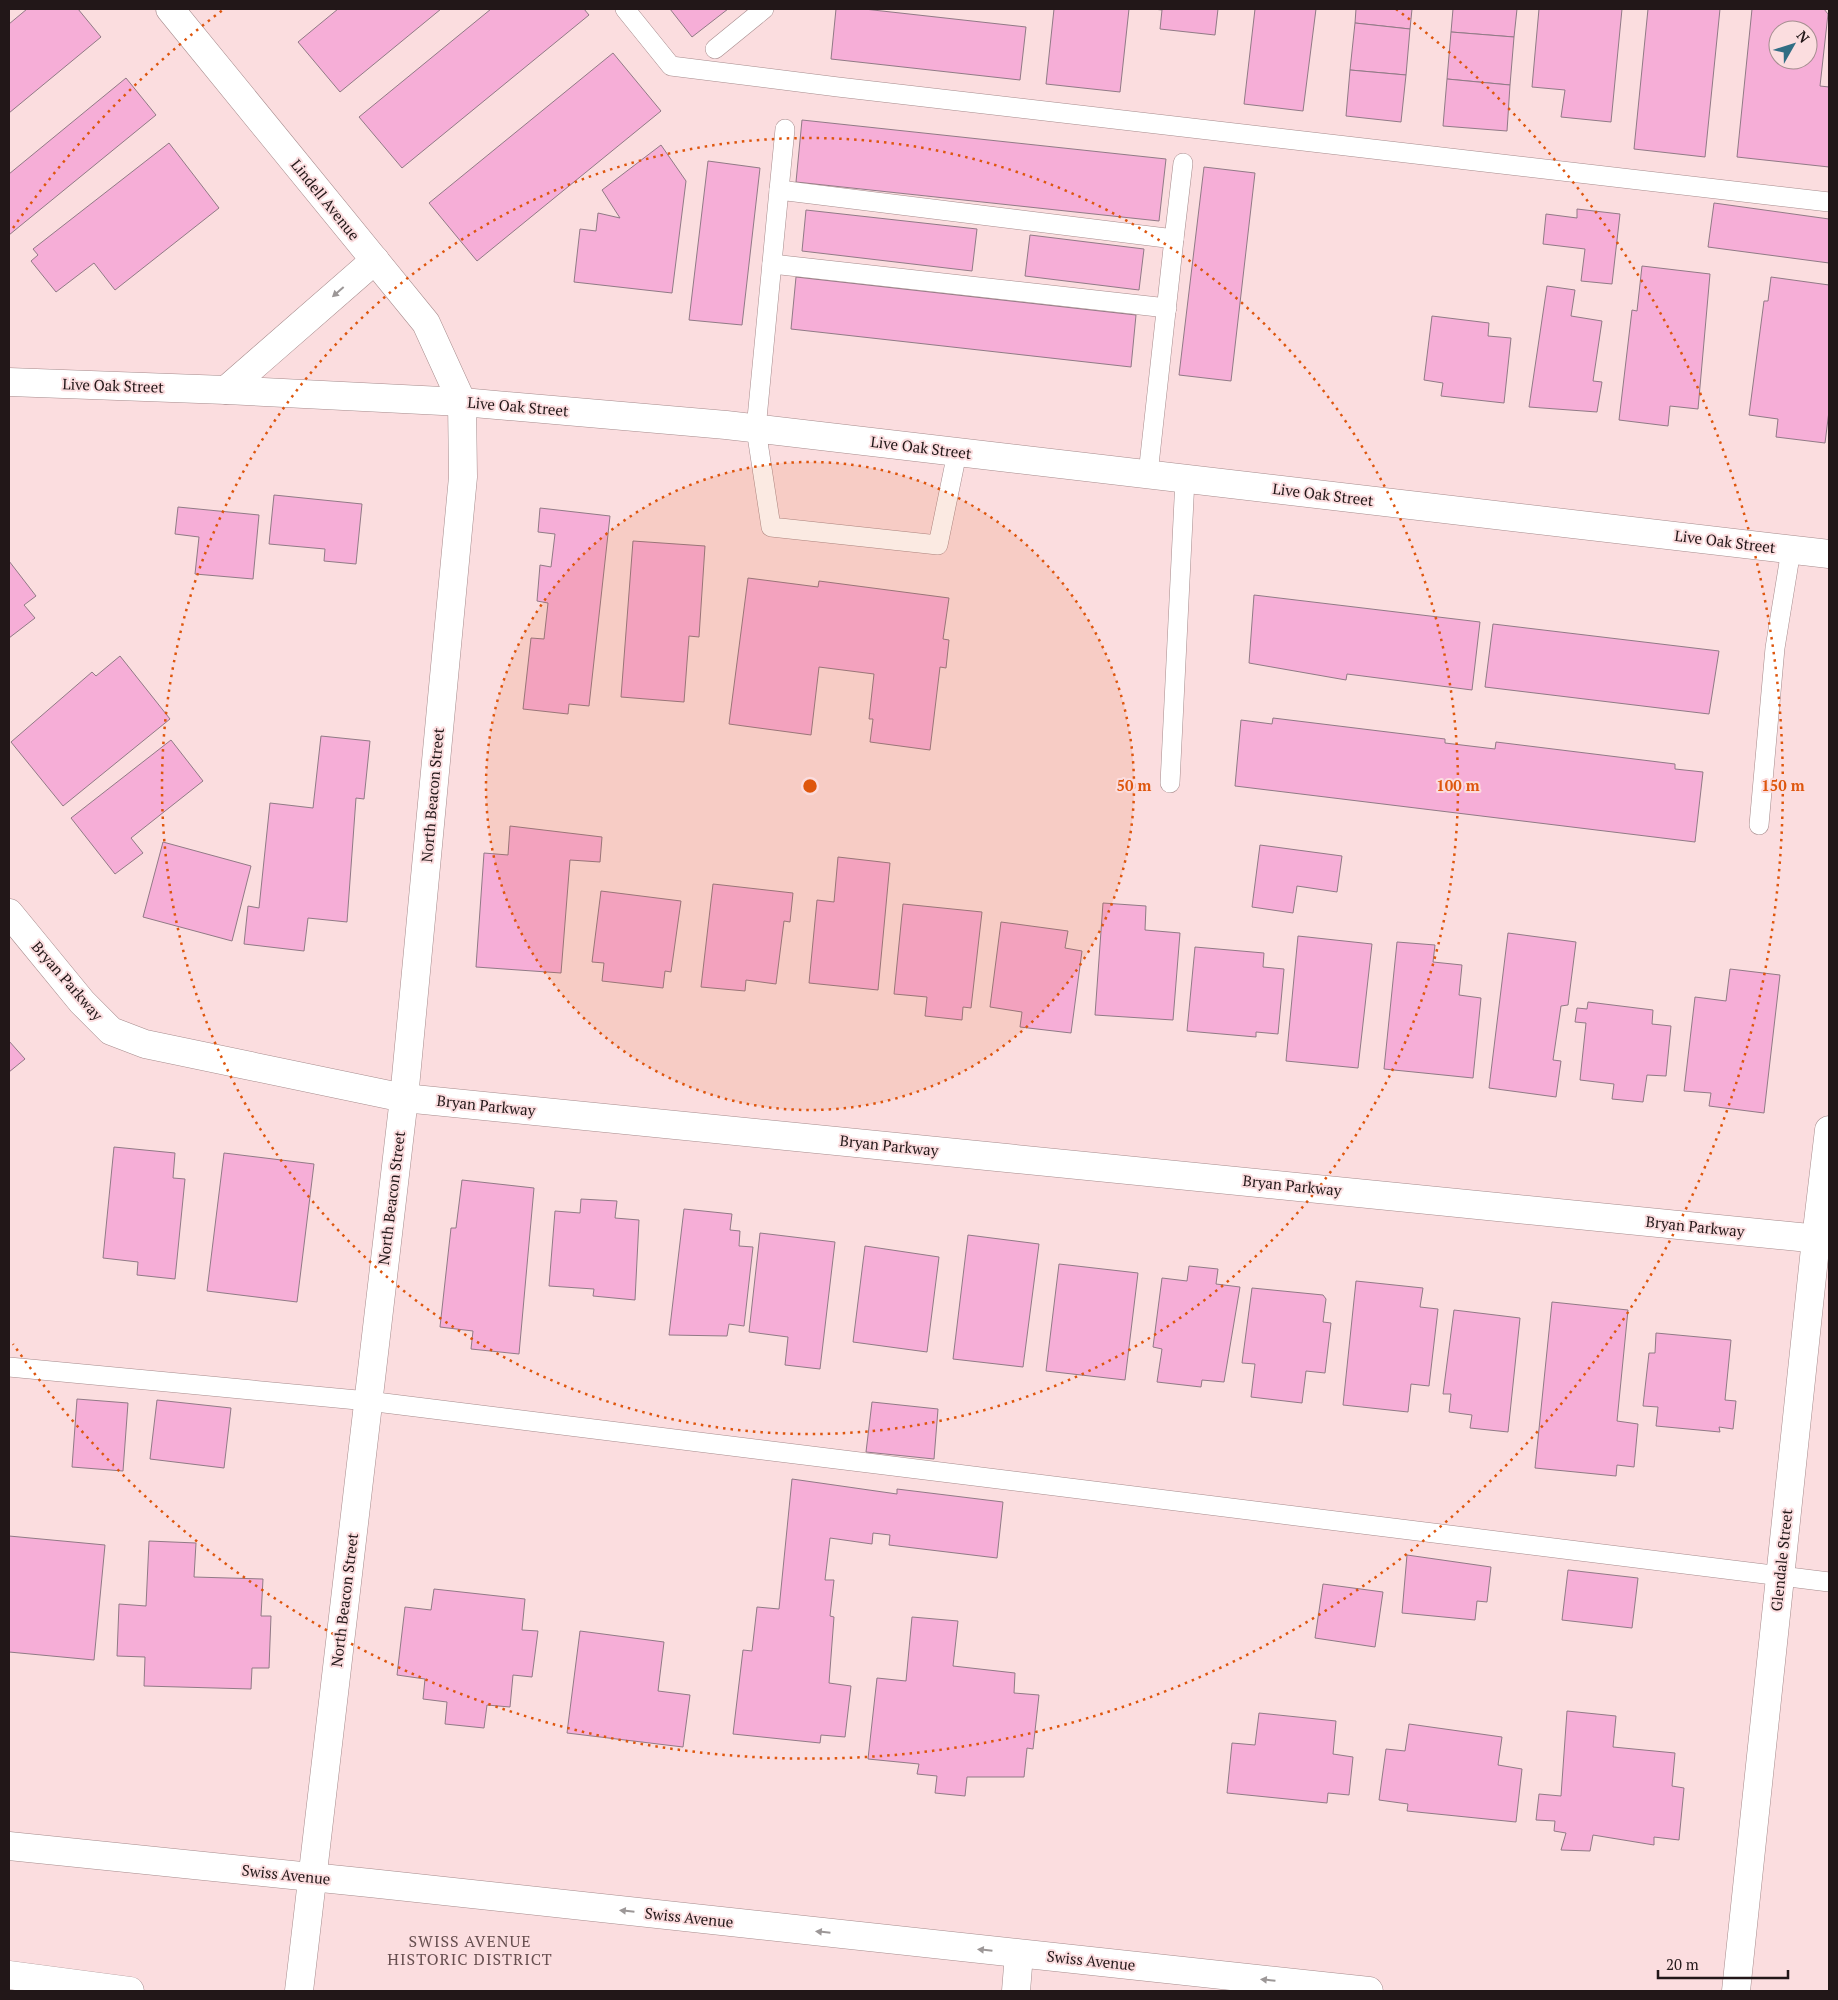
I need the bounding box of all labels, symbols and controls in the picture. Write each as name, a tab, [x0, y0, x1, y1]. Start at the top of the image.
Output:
north arrow	[1768, 20, 1818, 70]
text: N	[1793, 26, 1814, 47]
street label: Lindell Avenue	[287, 155, 365, 244]
one-way arrow	[332, 287, 345, 298]
street label: Live Oak Street	[62, 373, 164, 397]
street label: Live Oak Street	[467, 392, 570, 420]
street label: Live Oak Street	[870, 431, 973, 463]
street label: Live Oak Street	[1272, 478, 1375, 510]
street label: Live Oak Street	[1674, 525, 1777, 557]
street label: North Beacon Street	[416, 726, 448, 863]
text: 50 m	[1117, 775, 1152, 795]
text: 100 m	[1436, 775, 1480, 795]
text: 150 m	[1761, 775, 1805, 795]
centre of rings	[801, 777, 819, 795]
street label: Bryan Parkway	[28, 936, 108, 1025]
street label: Bryan Parkway	[436, 1090, 537, 1120]
street label: North Beacon Street	[373, 1129, 409, 1266]
street label: Bryan Parkway	[839, 1130, 940, 1160]
street label: Bryan Parkway	[1242, 1170, 1343, 1200]
street label: Bryan Parkway	[1645, 1211, 1746, 1241]
street label: Glendale Street	[1766, 1507, 1796, 1612]
street label: North Beacon Street	[326, 1531, 362, 1668]
street label: Swiss Avenue	[241, 1859, 331, 1889]
street label: Swiss Avenue	[644, 1902, 734, 1932]
one-way arrow	[618, 1907, 634, 1915]
one-way arrow	[815, 1928, 831, 1936]
district label: SWISS AVENUE HISTORIC DISTRICT	[387, 1930, 553, 1970]
street label: Swiss Avenue	[1046, 1945, 1136, 1975]
one-way arrow	[976, 1946, 992, 1954]
scale bar	[1658, 1948, 1788, 1980]
text: 20 m	[1666, 1954, 1699, 1974]
one-way arrow	[1260, 1976, 1276, 1984]

